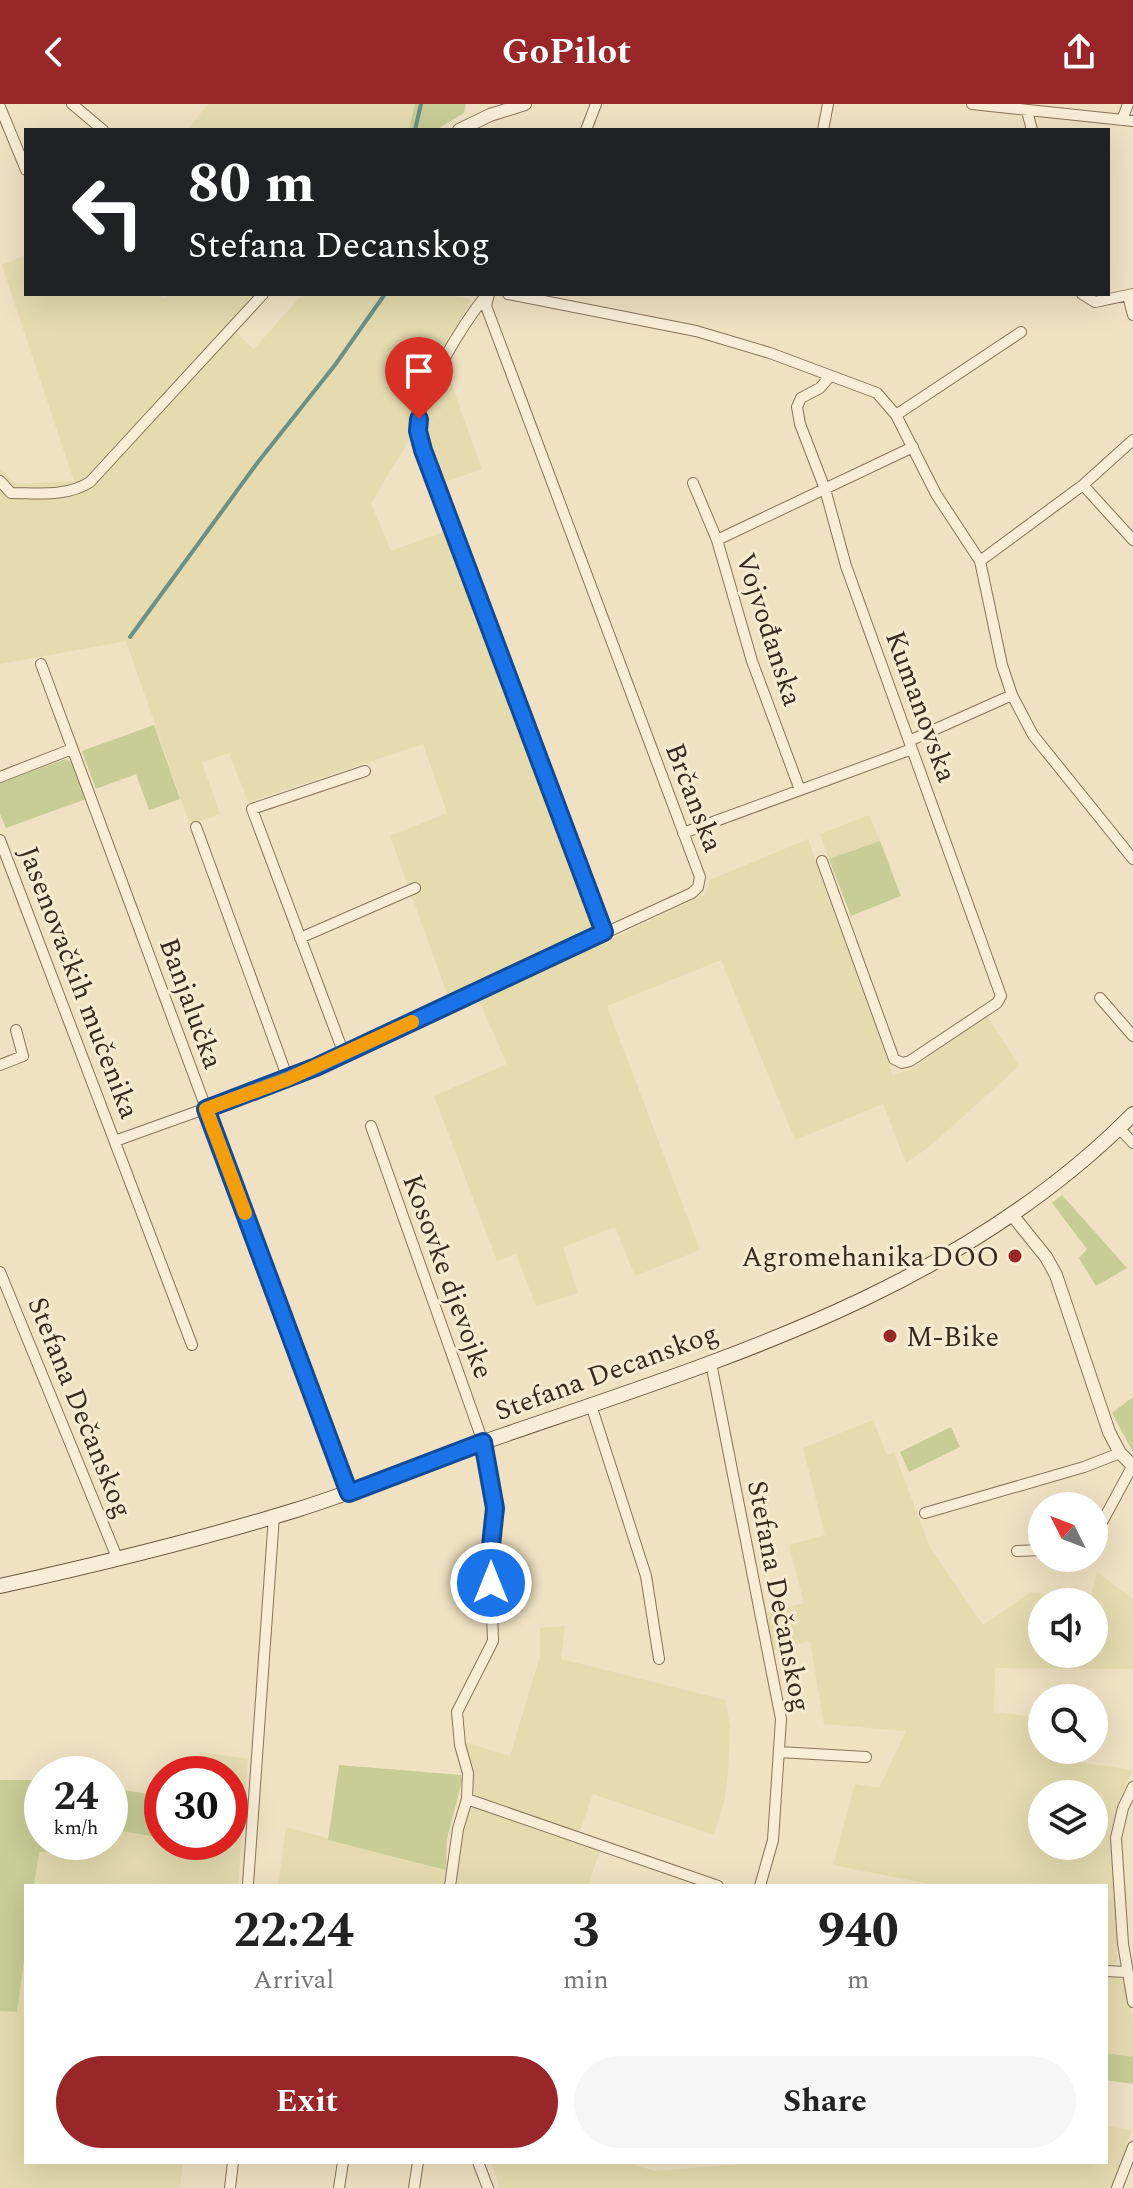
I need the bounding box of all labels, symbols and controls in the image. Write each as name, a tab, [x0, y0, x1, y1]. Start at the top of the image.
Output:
text: GoPilot	[502, 25, 631, 80]
icon: back	[32, 30, 76, 74]
icon: share	[1057, 30, 1101, 74]
text: 80 m	[188, 142, 315, 227]
icon: left	[56, 160, 160, 264]
text: Stefana Decanskog	[188, 219, 490, 274]
pin	[385, 337, 453, 419]
icon: arrive	[397, 349, 441, 393]
street label: Vojvođanska	[724, 547, 814, 712]
street label: Kumanovska	[873, 625, 968, 789]
street label: Brčanska	[653, 737, 734, 859]
street label: Jasenovačkih mučenika	[7, 840, 151, 1125]
street label: Banjalučka	[147, 932, 234, 1075]
street label: Kosovke djevojke	[391, 1168, 505, 1385]
place label: Agromehanika DOO	[742, 1236, 999, 1279]
marker: Agromehanika DOO	[1006, 1247, 1024, 1265]
street label: Stefana Dečanskog	[16, 1291, 144, 1525]
street label: Stefana Decanskog	[489, 1312, 724, 1433]
place label: M-Bike	[906, 1316, 999, 1359]
marker: M-Bike	[881, 1327, 899, 1345]
street label: Stefana Dečanskog	[735, 1477, 822, 1716]
north arrow	[1028, 1492, 1108, 1572]
map controls	[1028, 1492, 1108, 1860]
position arrow	[449, 1541, 533, 1625]
button: sound	[1028, 1588, 1108, 1668]
button: search	[1028, 1684, 1108, 1764]
speed limit sign: 30	[144, 1756, 248, 1860]
text: 24	[54, 1767, 98, 1828]
button: layers	[1028, 1780, 1108, 1860]
text: km/h	[54, 1813, 99, 1843]
text: 22:24	[233, 1895, 354, 1968]
text: 3	[572, 1895, 599, 1968]
text: 940	[818, 1895, 899, 1968]
text: Arrival	[253, 1960, 334, 2000]
text: min	[563, 1960, 609, 2000]
text: m	[847, 1960, 869, 2000]
button: Exit	[56, 2056, 558, 2148]
button: Share	[574, 2056, 1076, 2148]

